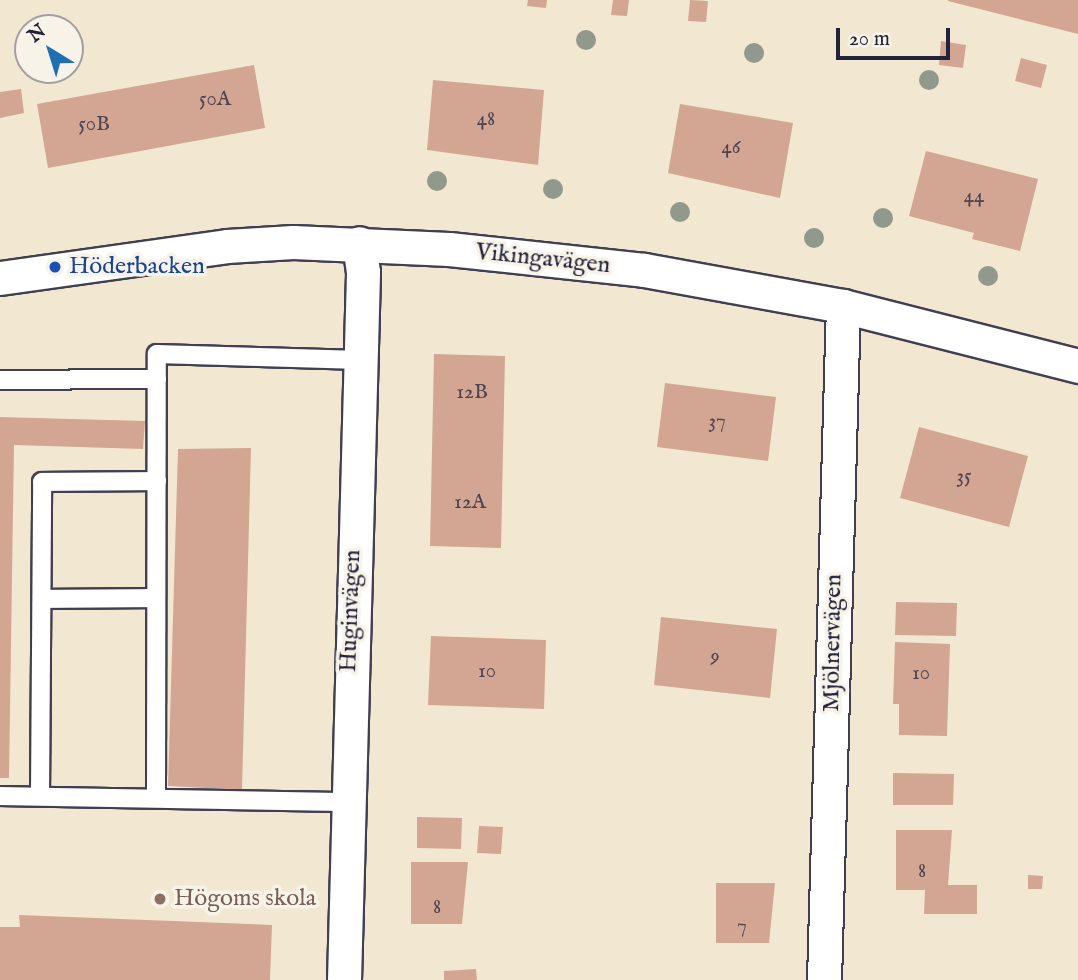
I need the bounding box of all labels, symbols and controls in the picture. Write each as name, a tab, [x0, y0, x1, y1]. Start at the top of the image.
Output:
north arrow	[14, 14, 84, 84]
scale bar	[840, 14, 954, 58]
text: N	[23, 20, 51, 49]
text: 20 m	[849, 26, 890, 53]
house number: 50A	[199, 87, 231, 113]
house number: 48	[477, 107, 495, 133]
house number: 50B	[78, 112, 110, 138]
house number: 46	[721, 135, 741, 161]
house number: 44	[964, 184, 984, 210]
street label: Vikingavägen	[474, 238, 612, 280]
place label: Höderbacken	[69, 253, 205, 281]
marker: Höderbacken	[47, 259, 63, 275]
house number: 12B	[456, 380, 488, 406]
house number: 37	[708, 409, 726, 435]
house number: 35	[956, 464, 972, 490]
house number: 12A	[454, 490, 486, 516]
street label: Huginvägen	[334, 549, 368, 673]
street label: Mjölnervägen	[817, 574, 849, 712]
house number: 9	[710, 644, 720, 670]
house number: 10	[478, 659, 496, 685]
house number: 10	[912, 661, 930, 687]
house number: 8	[918, 859, 926, 885]
place label: Högoms skola	[174, 885, 316, 913]
marker: Högoms skola	[152, 891, 168, 907]
house number: 8	[433, 895, 441, 921]
house number: 7	[737, 914, 747, 940]

